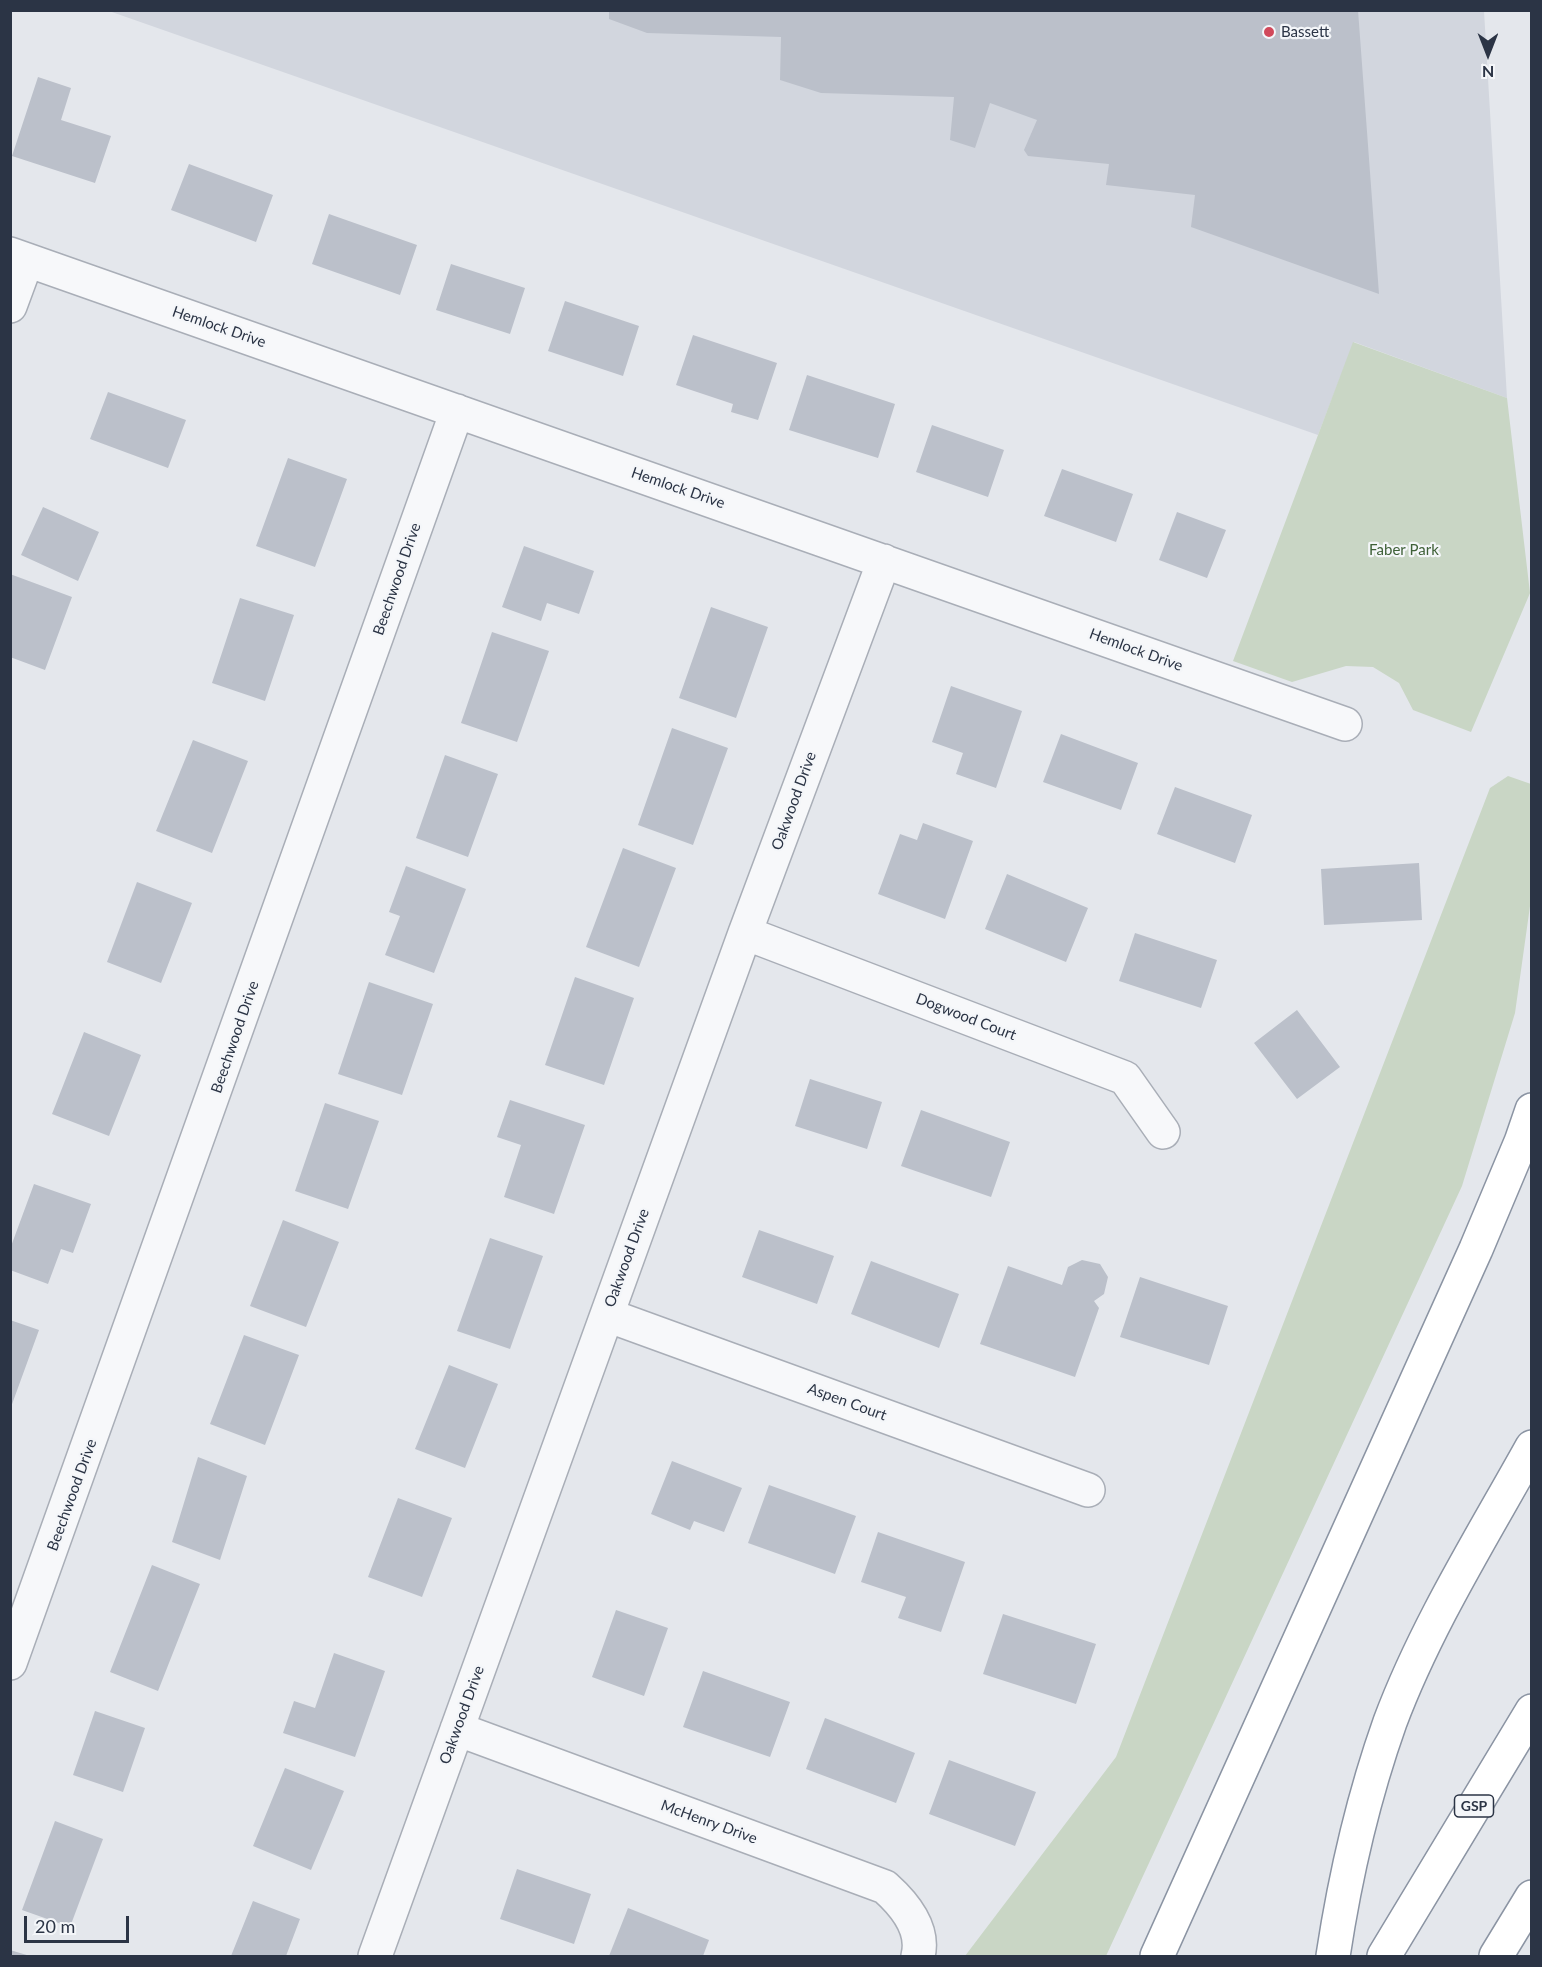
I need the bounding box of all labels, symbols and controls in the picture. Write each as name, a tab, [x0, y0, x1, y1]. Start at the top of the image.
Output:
place label: Bassett	[1281, 23, 1329, 41]
north arrow	[1458, 24, 1518, 84]
marker: Bassett	[1262, 25, 1276, 39]
text: N	[1482, 63, 1494, 82]
street label: Hemlock Drive	[170, 303, 268, 351]
street label: Hemlock Drive	[629, 464, 727, 512]
street label: Beechwood Drive	[369, 520, 425, 638]
park label: Faber Park	[1369, 541, 1439, 559]
street label: Hemlock Drive	[1087, 625, 1185, 675]
street label: Oakwood Drive	[768, 749, 820, 853]
street label: Beechwood Drive	[207, 978, 263, 1096]
street label: Dogwood Court	[913, 990, 1019, 1044]
street label: Oakwood Drive	[601, 1206, 653, 1310]
street label: Aspen Court	[805, 1379, 889, 1425]
street label: Beechwood Drive	[43, 1437, 101, 1553]
street label: Oakwood Drive	[436, 1663, 488, 1767]
road number: GSP	[1454, 1795, 1494, 1817]
street label: McHenry Drive	[658, 1796, 760, 1848]
scale bar	[27, 1904, 132, 1942]
text: 20 m	[35, 1915, 75, 1937]

